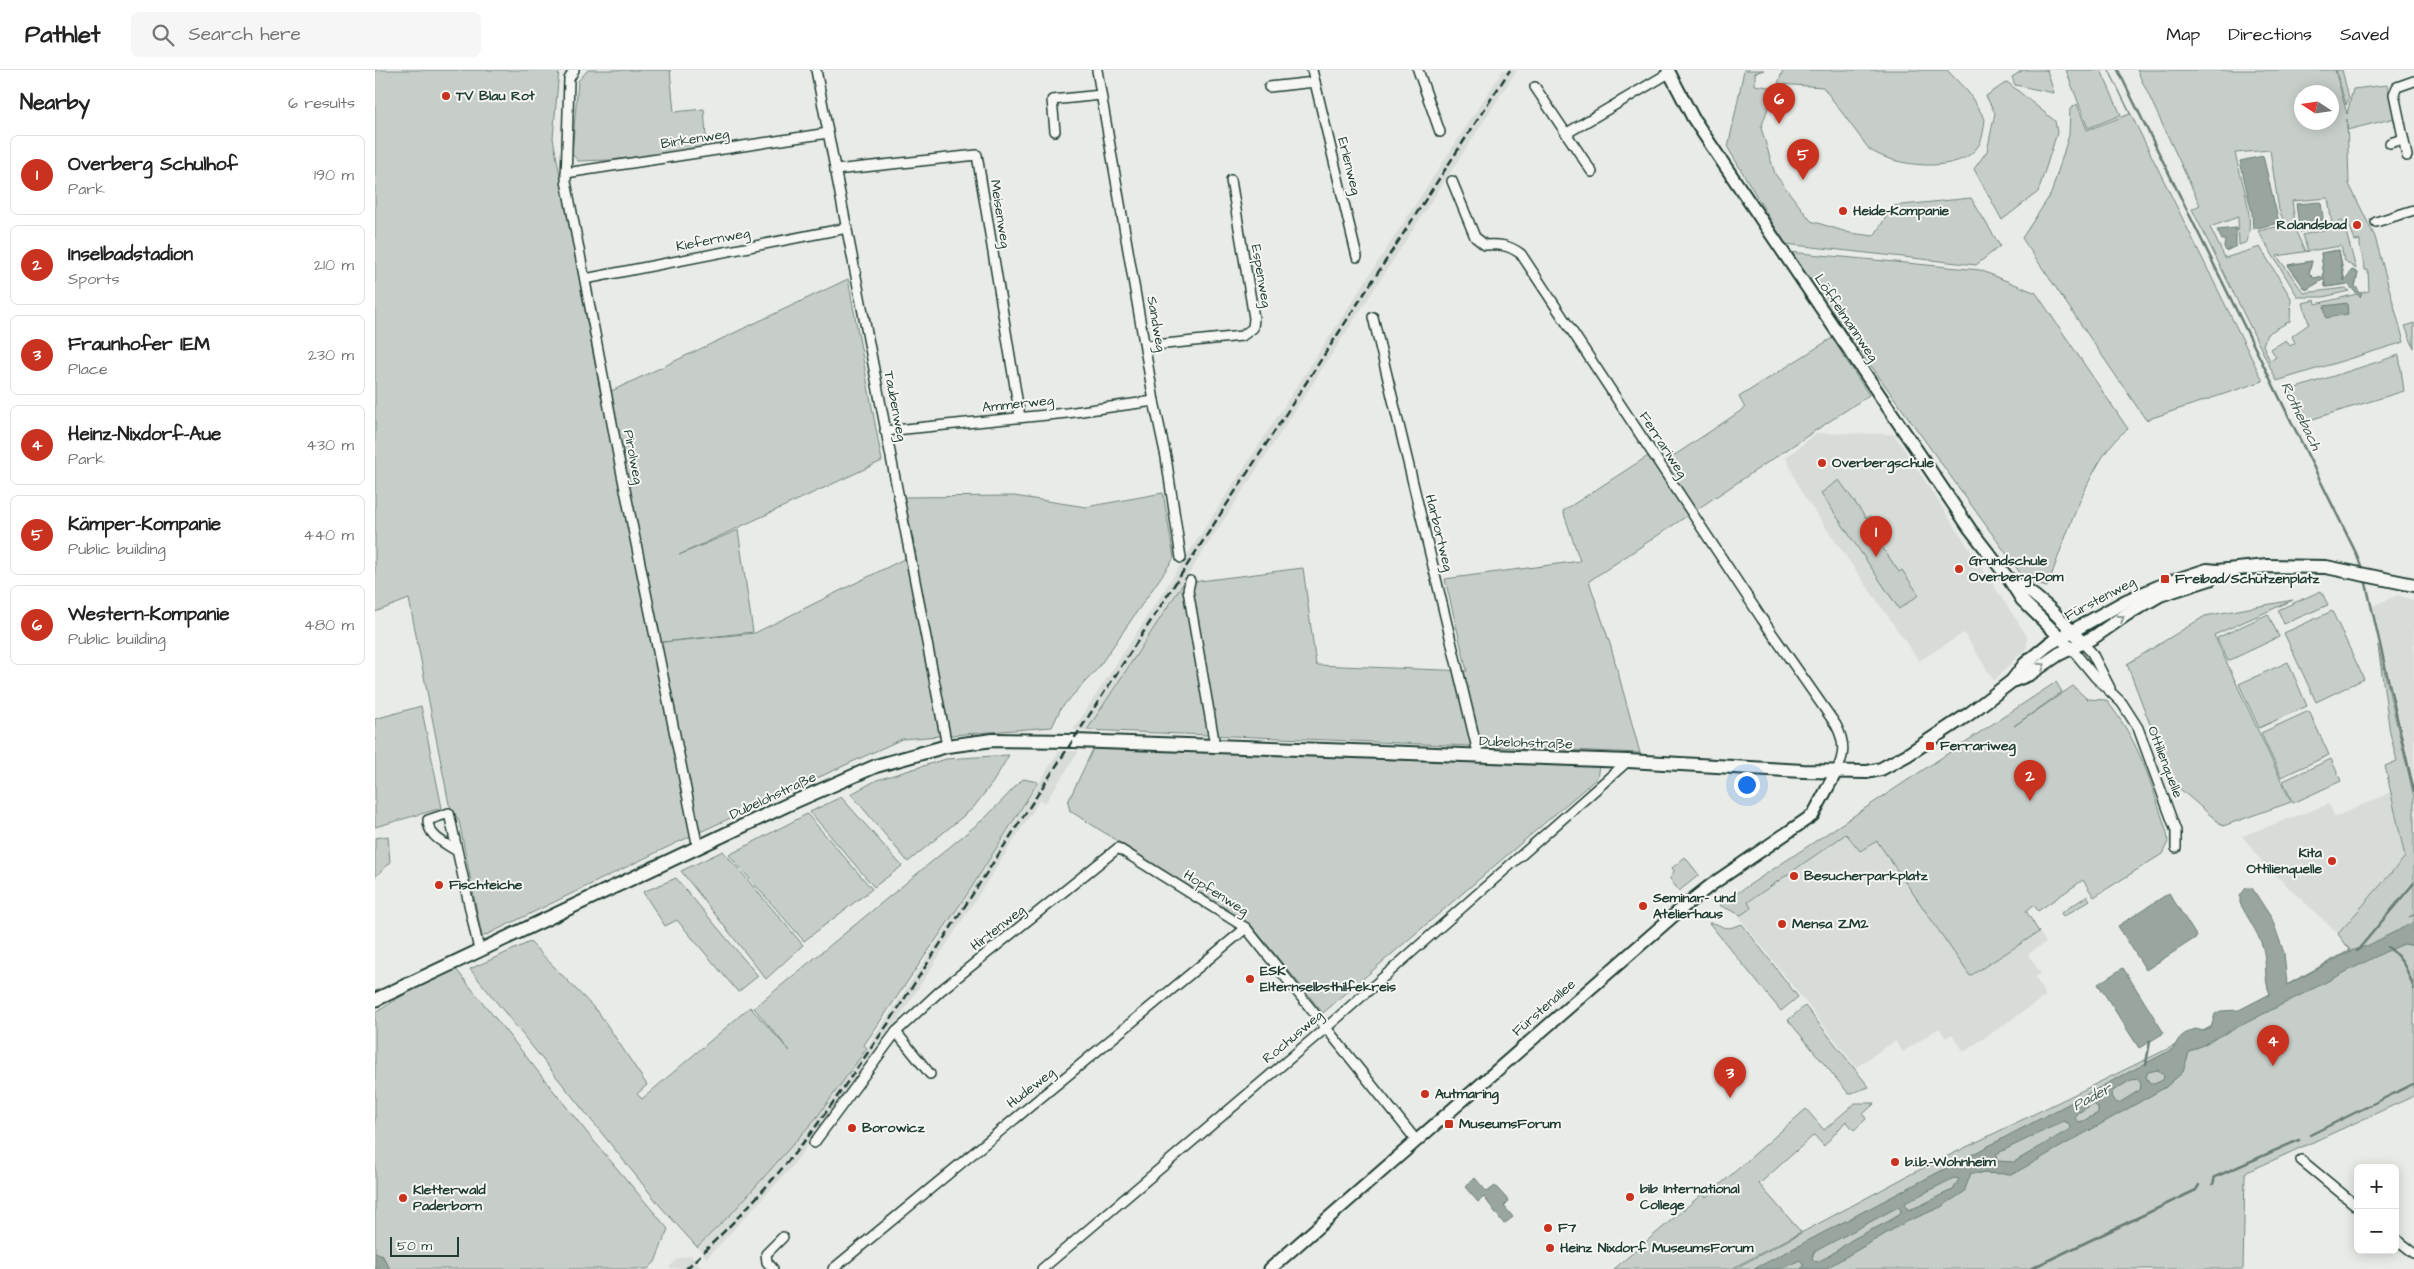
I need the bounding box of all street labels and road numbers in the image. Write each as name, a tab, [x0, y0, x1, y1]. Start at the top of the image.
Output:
street label: Birkenweg	[659, 124, 731, 154]
street label: Erlenweg	[1332, 135, 1366, 197]
street label: Meisenweg	[985, 178, 1015, 250]
street label: Kiefernweg	[674, 223, 752, 257]
street label: Espenweg	[1246, 243, 1276, 309]
street label: Löffelmannweg	[1809, 270, 1883, 366]
street label: Sandweg	[1141, 294, 1171, 354]
street label: Taubenweg	[878, 369, 912, 443]
street label: Ammerweg	[981, 390, 1055, 418]
street label: Ferrariweg	[1634, 408, 1692, 482]
street label: Pirolweg	[618, 428, 648, 486]
street label: Harbortweg	[1420, 492, 1458, 574]
street label: Fürstenweg	[2061, 572, 2139, 626]
street label: Ottilienquelle	[2142, 723, 2188, 801]
street label: Dubelohstraße	[1479, 731, 1574, 755]
street label: Dubelohstraße	[726, 767, 820, 825]
street label: Hopfenweg	[1180, 865, 1252, 921]
street label: Hirtenweg	[966, 900, 1030, 956]
street label: Fürstenallee	[1508, 974, 1580, 1041]
street label: Rochusweg	[1258, 1006, 1328, 1068]
street label: Hudeweg	[1003, 1063, 1059, 1113]

